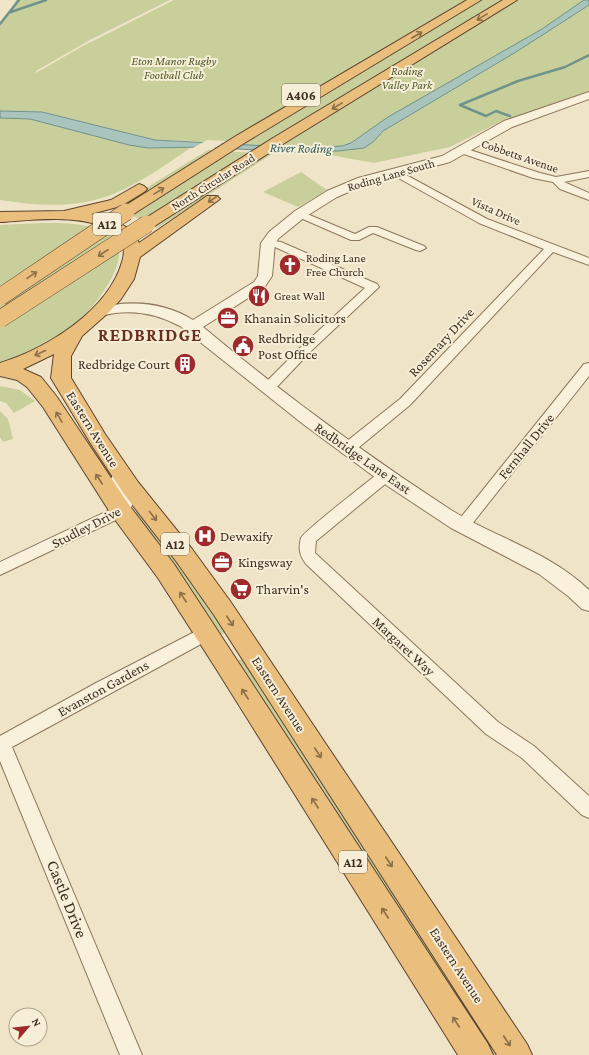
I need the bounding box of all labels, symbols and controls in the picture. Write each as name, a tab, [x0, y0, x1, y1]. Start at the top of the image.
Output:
one-way arrow	[477, 13, 488, 21]
one-way arrow	[411, 30, 423, 38]
park label: Eton Manor Rugby Football Club	[132, 54, 216, 82]
park label: Roding Valley Park	[382, 64, 433, 92]
road number: A406	[282, 84, 320, 106]
one-way arrow	[331, 102, 343, 110]
street label: Cobbetts Avenue	[480, 136, 560, 176]
water label: River Roding	[270, 140, 334, 156]
street label: North Circular Road	[169, 150, 258, 213]
street label: Roding Lane South	[346, 156, 437, 194]
one-way arrow	[153, 187, 164, 196]
street label: Vista Drive	[469, 194, 523, 228]
one-way arrow	[208, 195, 219, 203]
road number: A12	[93, 213, 121, 235]
one-way arrow	[98, 249, 109, 257]
place label: Roding Lane Free Church	[306, 251, 366, 279]
church icon: Roding Lane Free Church	[277, 252, 303, 278]
one-way arrow	[27, 271, 38, 279]
restaurant icon: Great Wall	[246, 283, 272, 309]
place label: Great Wall	[274, 289, 325, 303]
street label: Rosemary Drive	[405, 304, 477, 380]
office icon: Khanain Solicitors	[215, 305, 241, 331]
place label: Khanain Solicitors	[244, 310, 346, 326]
district label: REDBRIDGE	[98, 325, 202, 345]
place label: Redbridge Post Office	[258, 330, 317, 362]
public building icon: Redbridge Post Office	[230, 333, 256, 359]
one-way arrow	[34, 350, 46, 357]
building icon: Redbridge Court	[172, 351, 198, 377]
place label: Redbridge Court	[78, 356, 170, 372]
street label: Eastern Avenue	[63, 388, 123, 470]
street label: Fernhall Drive	[495, 410, 557, 482]
one-way arrow	[54, 411, 62, 423]
street label: Redbridge Lane East	[312, 419, 414, 497]
one-way arrow	[95, 474, 103, 485]
street label: Studley Drive	[49, 503, 123, 551]
one-way arrow	[149, 511, 158, 522]
hospital icon: Dewaxify	[192, 523, 218, 549]
place label: Dewaxify	[220, 528, 273, 544]
road number: A12	[161, 533, 189, 555]
office icon: Kingsway	[209, 549, 235, 575]
place label: Kingsway	[238, 554, 293, 570]
supermarket icon: Tharvin's	[228, 576, 254, 602]
place label: Tharvin's	[256, 581, 309, 597]
one-way arrow	[179, 592, 187, 603]
street label: Margaret Way	[370, 613, 439, 679]
one-way arrow	[227, 615, 235, 627]
street label: Eastern Avenue	[249, 653, 309, 735]
street label: Evanston Gardens	[55, 656, 151, 720]
one-way arrow	[241, 689, 249, 700]
one-way arrow	[314, 747, 322, 759]
one-way arrow	[311, 798, 319, 809]
road number: A12	[339, 851, 367, 873]
one-way arrow	[385, 856, 393, 867]
street label: Castle Drive	[43, 857, 91, 941]
one-way arrow	[381, 907, 389, 919]
street label: Eastern Avenue	[427, 924, 487, 1006]
north arrow	[8, 1007, 48, 1047]
text: N	[30, 1016, 44, 1029]
one-way arrow	[451, 1016, 459, 1028]
one-way arrow	[503, 1036, 512, 1047]

